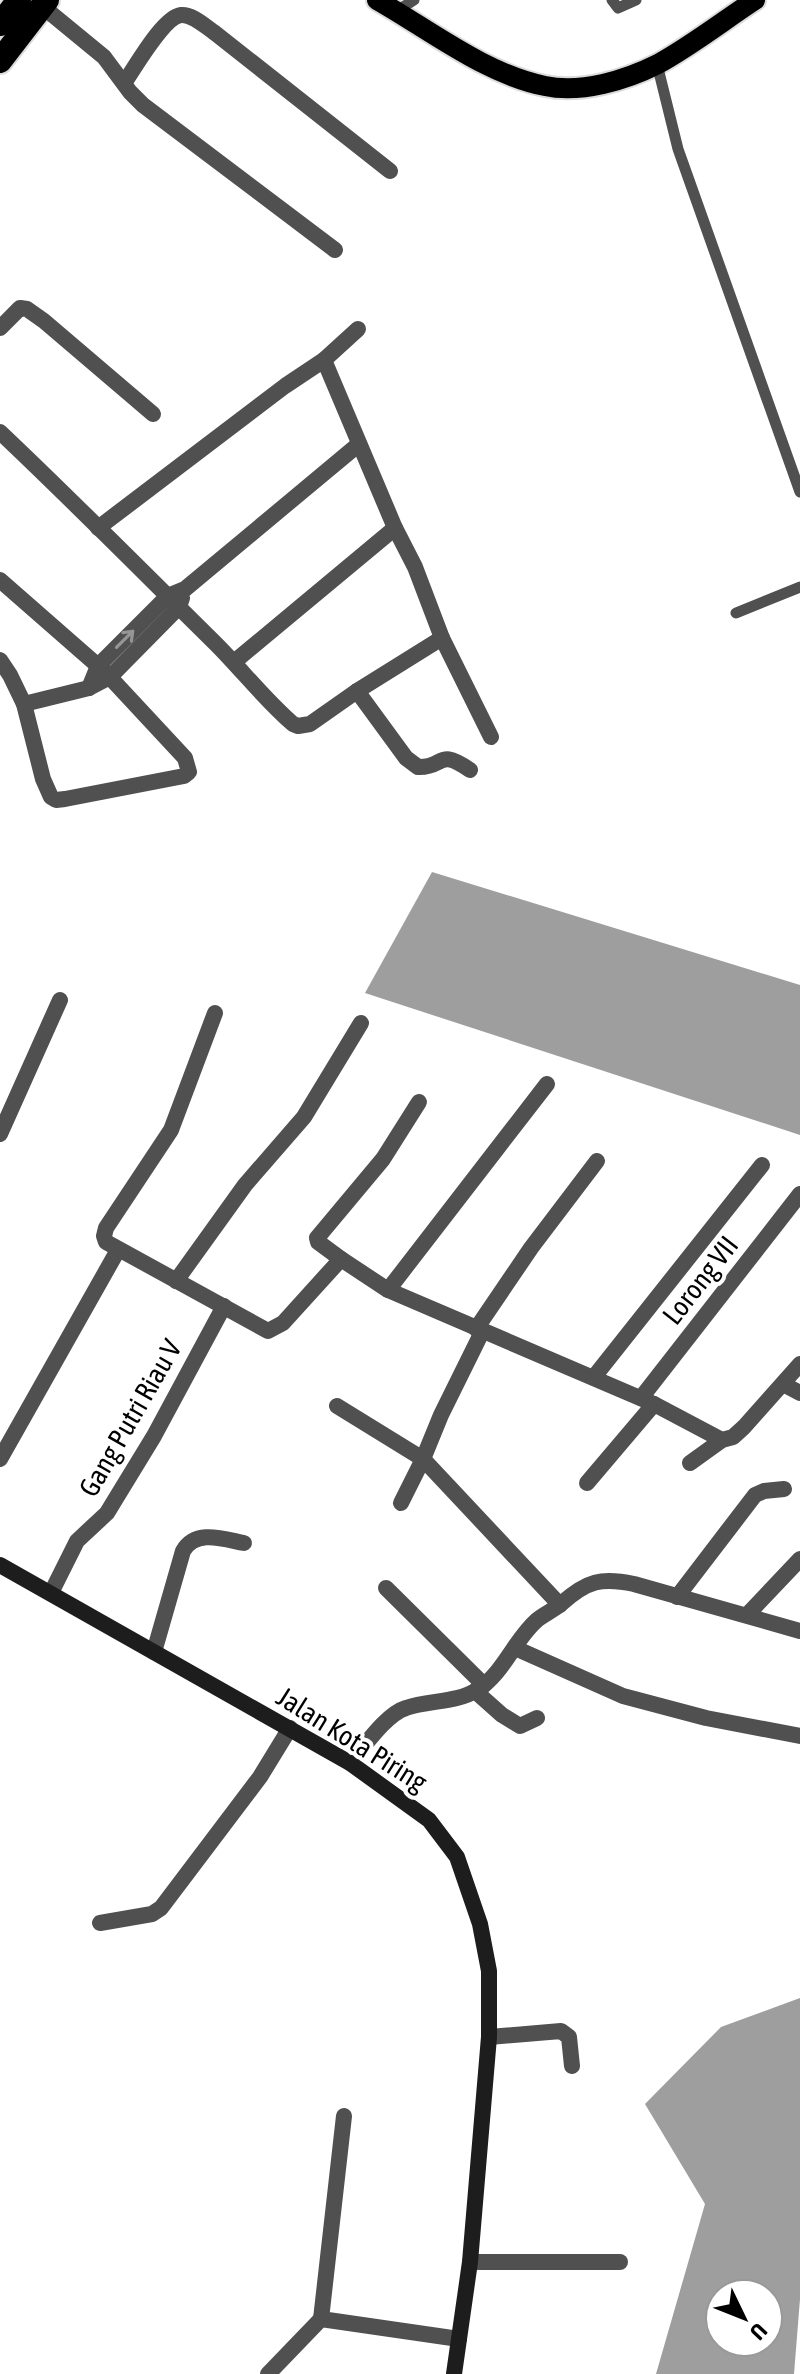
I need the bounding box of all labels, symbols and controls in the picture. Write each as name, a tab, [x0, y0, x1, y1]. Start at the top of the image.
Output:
one-way arrow	[115, 630, 134, 649]
street label: Lorong VII	[656, 1230, 744, 1330]
street label: Gang Putri Riau V	[72, 1334, 188, 1502]
street label: Jalan Kota Piring	[271, 1680, 433, 1798]
north arrow	[704, 2278, 784, 2358]
text: U	[745, 2318, 773, 2345]

